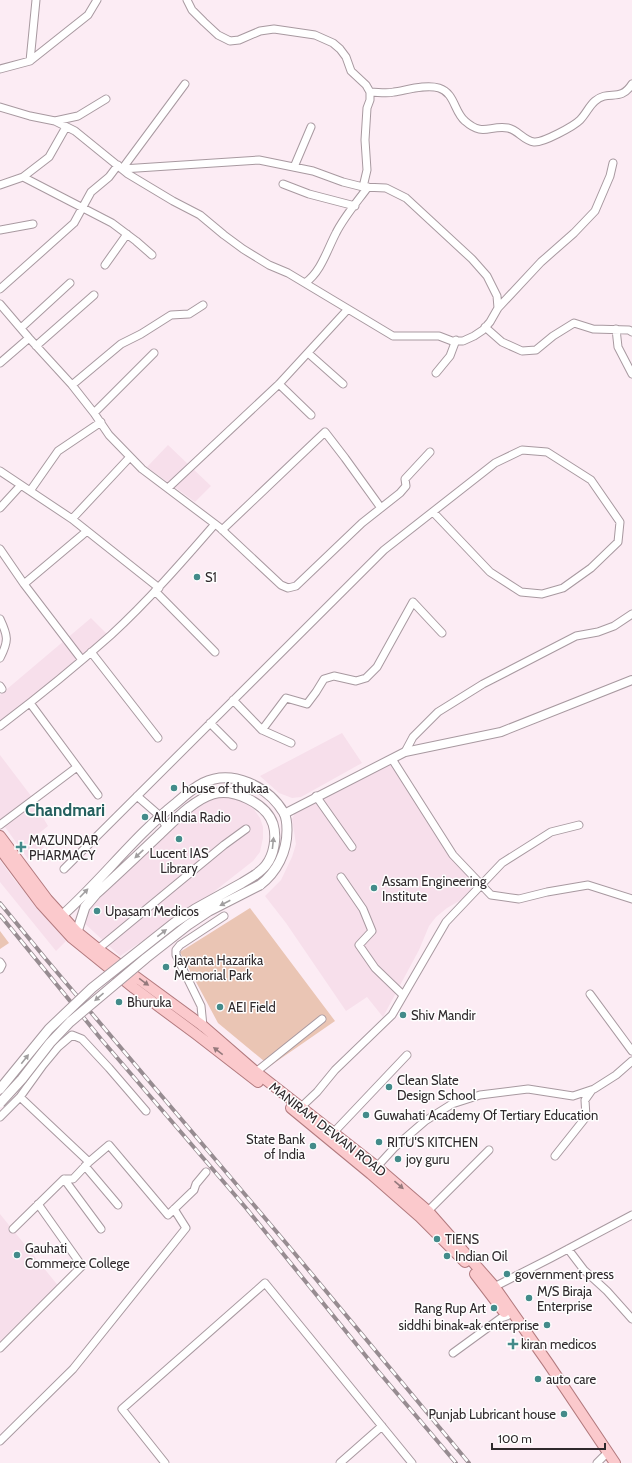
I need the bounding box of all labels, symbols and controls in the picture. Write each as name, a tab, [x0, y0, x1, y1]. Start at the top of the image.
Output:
place label: S1	[205, 569, 217, 585]
marker: S1	[192, 572, 202, 582]
place label: house of thukaa	[182, 780, 270, 796]
marker: house of thukaa	[169, 783, 179, 793]
district label: Chandmari	[25, 800, 105, 820]
place label: All India Radio	[153, 809, 231, 825]
marker: All India Radio	[140, 812, 150, 822]
place label: MAZUNDAR PHARMACY	[29, 832, 99, 863]
marker: Lucent IAS Library	[174, 834, 184, 844]
one-way arrow	[270, 837, 277, 849]
marker: MAZUNDAR PHARMACY	[16, 842, 26, 852]
place label: Lucent IAS Library	[149, 845, 209, 876]
one-way arrow	[134, 850, 144, 859]
place label: Assam Engineering Institute	[382, 873, 487, 904]
marker: Assam Engineering Institute	[369, 883, 379, 893]
one-way arrow	[80, 888, 89, 898]
one-way arrow	[219, 900, 231, 906]
place label: Upasam Medicos	[105, 903, 200, 919]
marker: Upasam Medicos	[92, 906, 102, 916]
one-way arrow	[156, 929, 167, 938]
place label: Jayanta Hazarika Memorial Park	[173, 952, 264, 983]
marker: Jayanta Hazarika Memorial Park	[161, 962, 171, 972]
one-way arrow	[139, 978, 150, 986]
one-way arrow	[94, 993, 104, 1002]
place label: Bhuruka	[127, 994, 172, 1010]
marker: Bhuruka	[114, 997, 124, 1007]
place label: AEI Field	[228, 999, 276, 1015]
marker: AEI Field	[215, 1002, 225, 1012]
place label: Shiv Mandir	[411, 1007, 477, 1023]
marker: Shiv Mandir	[398, 1010, 408, 1020]
one-way arrow	[212, 1046, 223, 1055]
one-way arrow	[21, 1053, 29, 1064]
place label: Clean Slate Design School	[397, 1072, 476, 1103]
street label: MANIRAM DEWAN ROAD	[266, 1078, 390, 1180]
marker: Clean Slate Design School	[384, 1082, 394, 1092]
place label: Guwahati Academy Of Tertiary Education	[374, 1107, 598, 1123]
marker: Guwahati Academy Of Tertiary Education	[361, 1110, 371, 1120]
place label: State Bank of India	[246, 1131, 306, 1162]
place label: RITU'S KITCHEN	[387, 1134, 478, 1150]
marker: RITU'S KITCHEN	[374, 1137, 384, 1147]
marker: State Bank of India	[308, 1141, 318, 1151]
place label: joy guru	[405, 1151, 450, 1168]
marker: joy guru	[393, 1154, 403, 1164]
one-way arrow	[393, 1181, 404, 1190]
place label: TIENS	[445, 1231, 480, 1247]
marker: TIENS	[432, 1234, 442, 1244]
place label: Gauhati Commerce College	[25, 1240, 130, 1271]
place label: Indian Oil	[455, 1248, 508, 1264]
marker: Gauhati Commerce College	[12, 1250, 22, 1260]
marker: Indian Oil	[442, 1251, 452, 1261]
place label: government press	[515, 1266, 615, 1282]
marker: government press	[502, 1269, 512, 1279]
place label: M/S Biraja Enterprise	[537, 1283, 593, 1314]
marker: M/S Biraja Enterprise	[524, 1293, 534, 1303]
place label: Rang Rup Art	[414, 1300, 487, 1316]
marker: Rang Rup Art	[489, 1303, 499, 1313]
place label: siddhi binak=ak enterprise	[399, 1317, 539, 1333]
marker: siddhi binak=ak enterprise	[542, 1320, 552, 1330]
place label: kiran medicos	[521, 1336, 597, 1352]
marker: kiran medicos	[508, 1339, 518, 1349]
place label: auto care	[546, 1371, 597, 1387]
marker: auto care	[533, 1374, 543, 1384]
place label: Punjab Lubricant house	[428, 1406, 556, 1423]
marker: Punjab Lubricant house	[559, 1409, 569, 1419]
scale bar	[492, 1425, 605, 1451]
text: 100 m	[498, 1431, 532, 1446]

